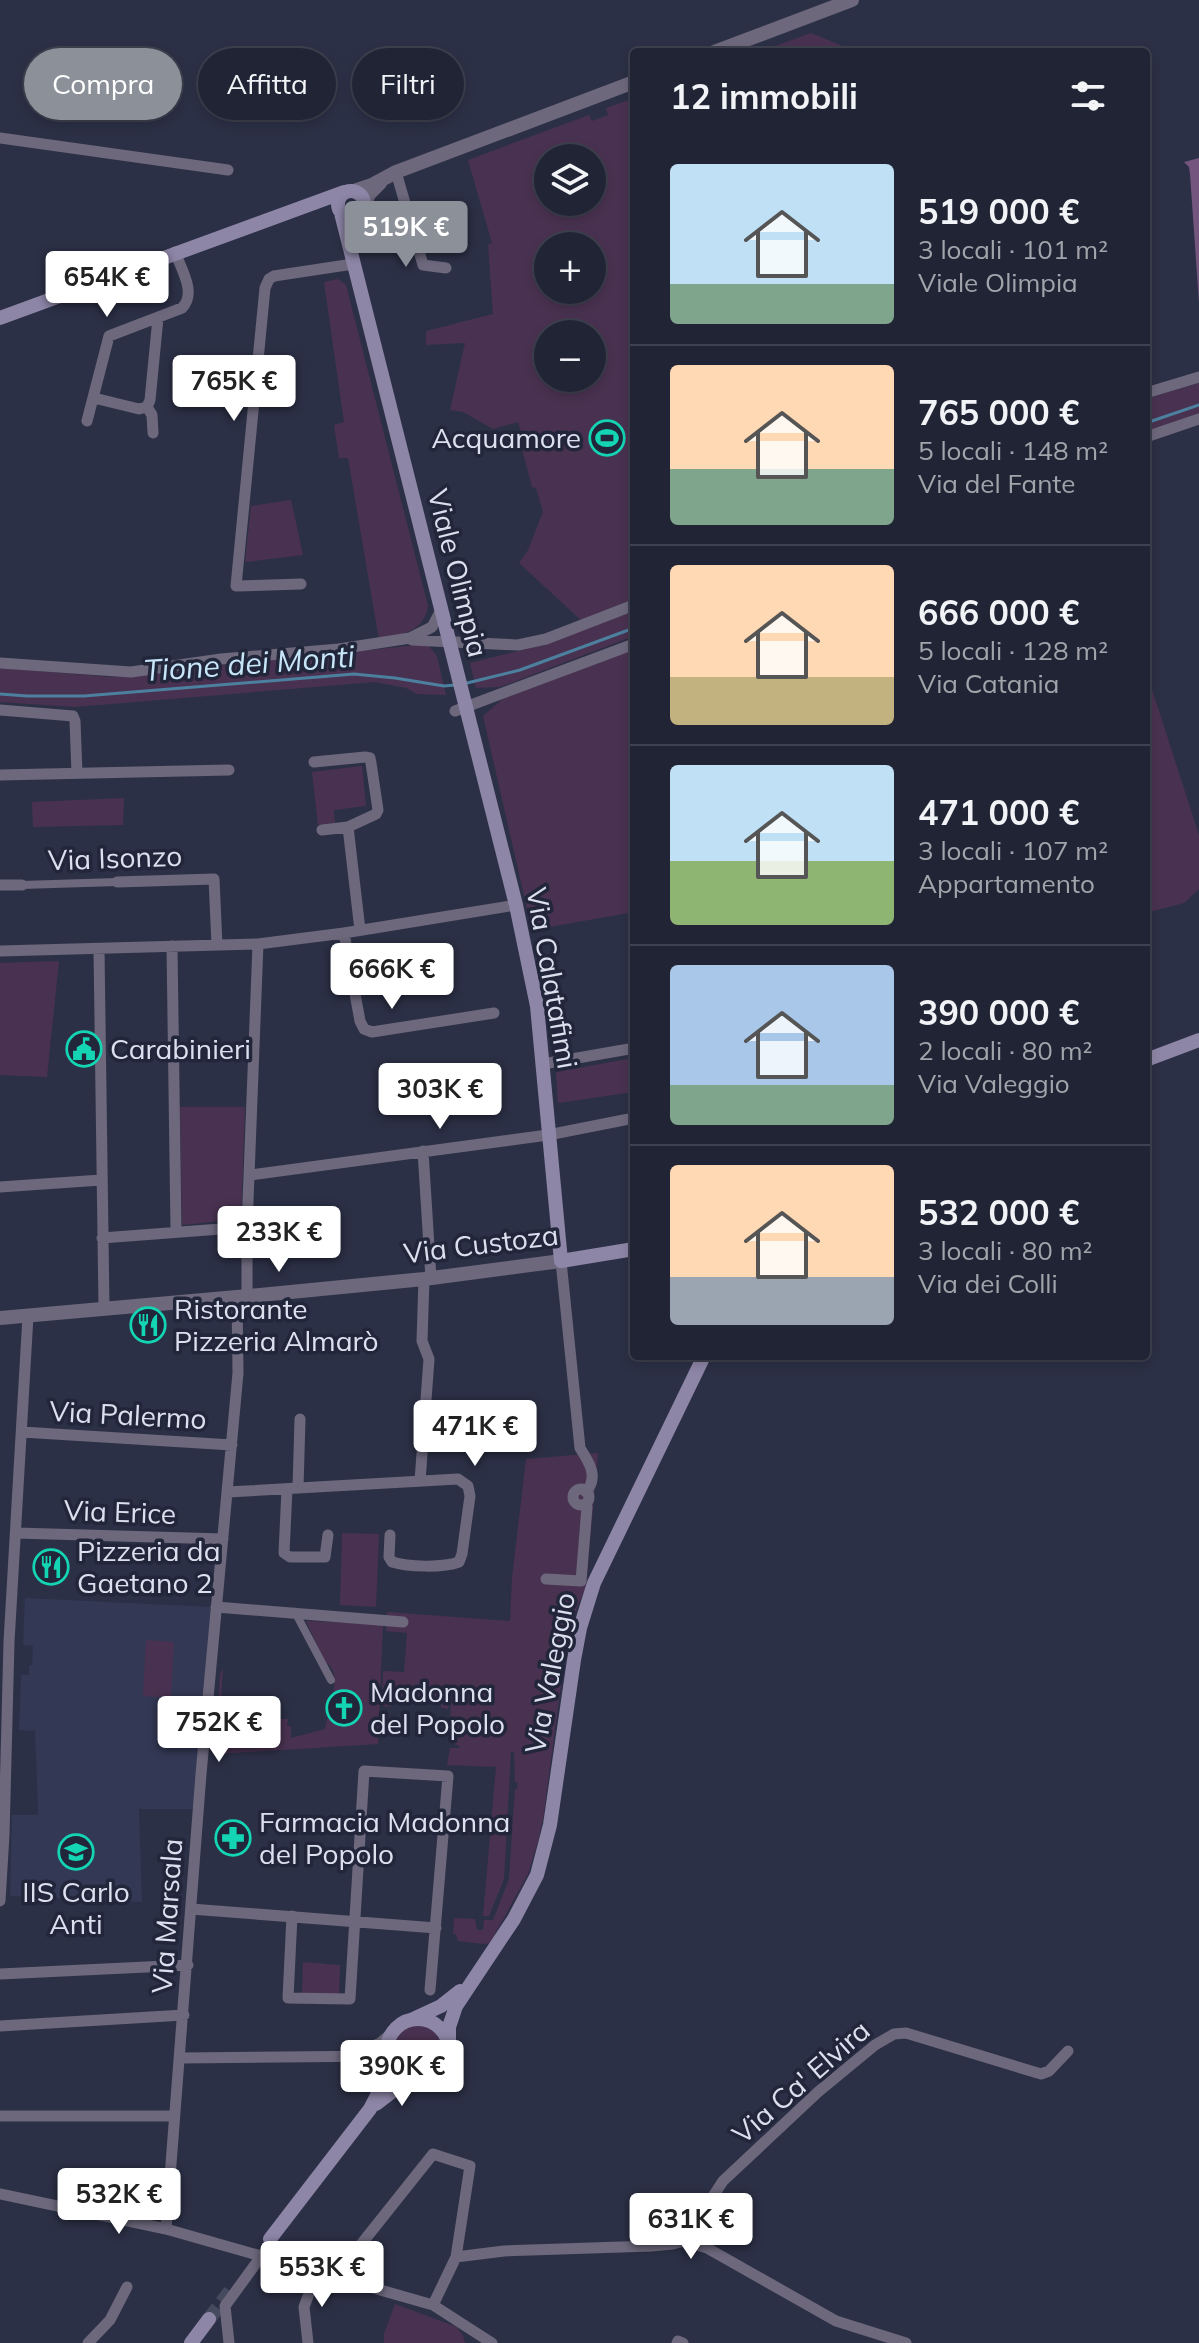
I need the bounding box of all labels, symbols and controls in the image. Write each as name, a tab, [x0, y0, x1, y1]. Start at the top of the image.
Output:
chip: Compra	[24, 48, 182, 120]
chip: Affitta	[198, 48, 336, 120]
chip: Filtri	[352, 48, 464, 120]
icon: filters	[1066, 74, 1110, 118]
text: 12 immobili	[670, 75, 858, 118]
map controls	[534, 144, 606, 392]
button: layers	[534, 144, 606, 216]
text: 519 000 €	[918, 190, 1079, 233]
icon: home	[734, 196, 830, 292]
pin: 519K €	[341, 201, 471, 269]
text: 519K €	[363, 210, 449, 243]
button: +	[534, 232, 606, 304]
text: 3 locali · 101 m²	[918, 233, 1108, 266]
pin: 654K €	[42, 251, 172, 319]
text: 654K €	[64, 260, 150, 293]
text: Viale Olimpia	[918, 266, 1078, 299]
button: −	[534, 320, 606, 392]
pin: 765K €	[169, 355, 299, 423]
text: 765K €	[191, 364, 277, 397]
text: 765 000 €	[918, 391, 1079, 434]
icon: home	[734, 397, 830, 493]
sports icon: Acquamore	[588, 419, 626, 457]
place label: Acquamore	[431, 420, 581, 455]
text: 5 locali · 148 m²	[918, 434, 1108, 467]
text: Via del Fante	[918, 467, 1075, 500]
street label: Viale Olimpia	[421, 485, 496, 661]
text: 666 000 €	[918, 591, 1079, 634]
icon: home	[734, 597, 830, 693]
text: 5 locali · 128 m²	[918, 634, 1108, 667]
water label: Tione dei Monti	[142, 637, 357, 689]
text: Via Catania	[918, 667, 1059, 700]
text: 471 000 €	[918, 791, 1079, 834]
icon: home	[734, 797, 830, 893]
text: 3 locali · 107 m²	[918, 834, 1108, 867]
street label: Via Isonzo	[47, 838, 183, 877]
text: Appartamento	[918, 867, 1095, 900]
street label: Via Calatafimi	[519, 885, 586, 1071]
pin: 666K €	[327, 943, 457, 1011]
text: 666K €	[349, 952, 435, 985]
text: 390 000 €	[918, 991, 1079, 1034]
icon: home	[734, 997, 830, 1093]
public building icon: Carabinieri	[65, 1030, 103, 1068]
place label: Carabinieri	[110, 1031, 251, 1066]
text: 2 locali · 80 m²	[918, 1034, 1092, 1067]
pin: 303K €	[375, 1063, 505, 1131]
text: Via Valeggio	[918, 1067, 1070, 1100]
text: 303K €	[397, 1072, 483, 1105]
text: 532 000 €	[918, 1191, 1079, 1234]
icon: home	[734, 1197, 830, 1293]
pin: 233K €	[214, 1206, 344, 1274]
text: 233K €	[236, 1215, 322, 1248]
street label: Via Custoza	[402, 1217, 560, 1270]
text: 3 locali · 80 m²	[918, 1234, 1092, 1267]
text: Via dei Colli	[918, 1267, 1058, 1300]
place label: Ristorante Pizzeria Almarò	[174, 1291, 378, 1358]
restaurant icon: Ristorante Pizzeria Almarò	[129, 1306, 167, 1344]
street label: Via Palermo	[49, 1393, 207, 1436]
pin: 471K €	[410, 1400, 540, 1468]
text: 471K €	[432, 1409, 518, 1442]
street label: Via Erice	[63, 1492, 177, 1531]
place label: Pizzeria da Gaetano 2	[77, 1533, 220, 1600]
restaurant icon: Pizzeria da Gaetano 2	[32, 1548, 70, 1586]
street label: Via Valeggio	[517, 1589, 582, 1756]
place label: Madonna del Popolo	[370, 1674, 505, 1741]
church icon: Madonna del Popolo	[325, 1689, 363, 1727]
pin: 752K €	[154, 1696, 284, 1764]
text: 752K €	[176, 1705, 262, 1738]
place label: Farmacia Madonna del Popolo	[259, 1804, 510, 1871]
pharmacy icon: Farmacia Madonna del Popolo	[214, 1819, 252, 1857]
school or university icon: IIS Carlo Anti	[57, 1833, 95, 1871]
street label: Via Marsala	[144, 1837, 189, 1995]
place label: IIS Carlo Anti	[22, 1874, 130, 1941]
street label: Via Ca' Elvira	[725, 2012, 877, 2151]
pin: 390K €	[337, 2040, 467, 2108]
text: 390K €	[359, 2049, 445, 2082]
pin: 532K €	[54, 2168, 184, 2236]
text: 532K €	[76, 2177, 162, 2210]
pin: 631K €	[626, 2193, 756, 2261]
text: 631K €	[648, 2202, 734, 2235]
pin: 553K €	[257, 2241, 387, 2309]
text: 553K €	[279, 2250, 365, 2283]

